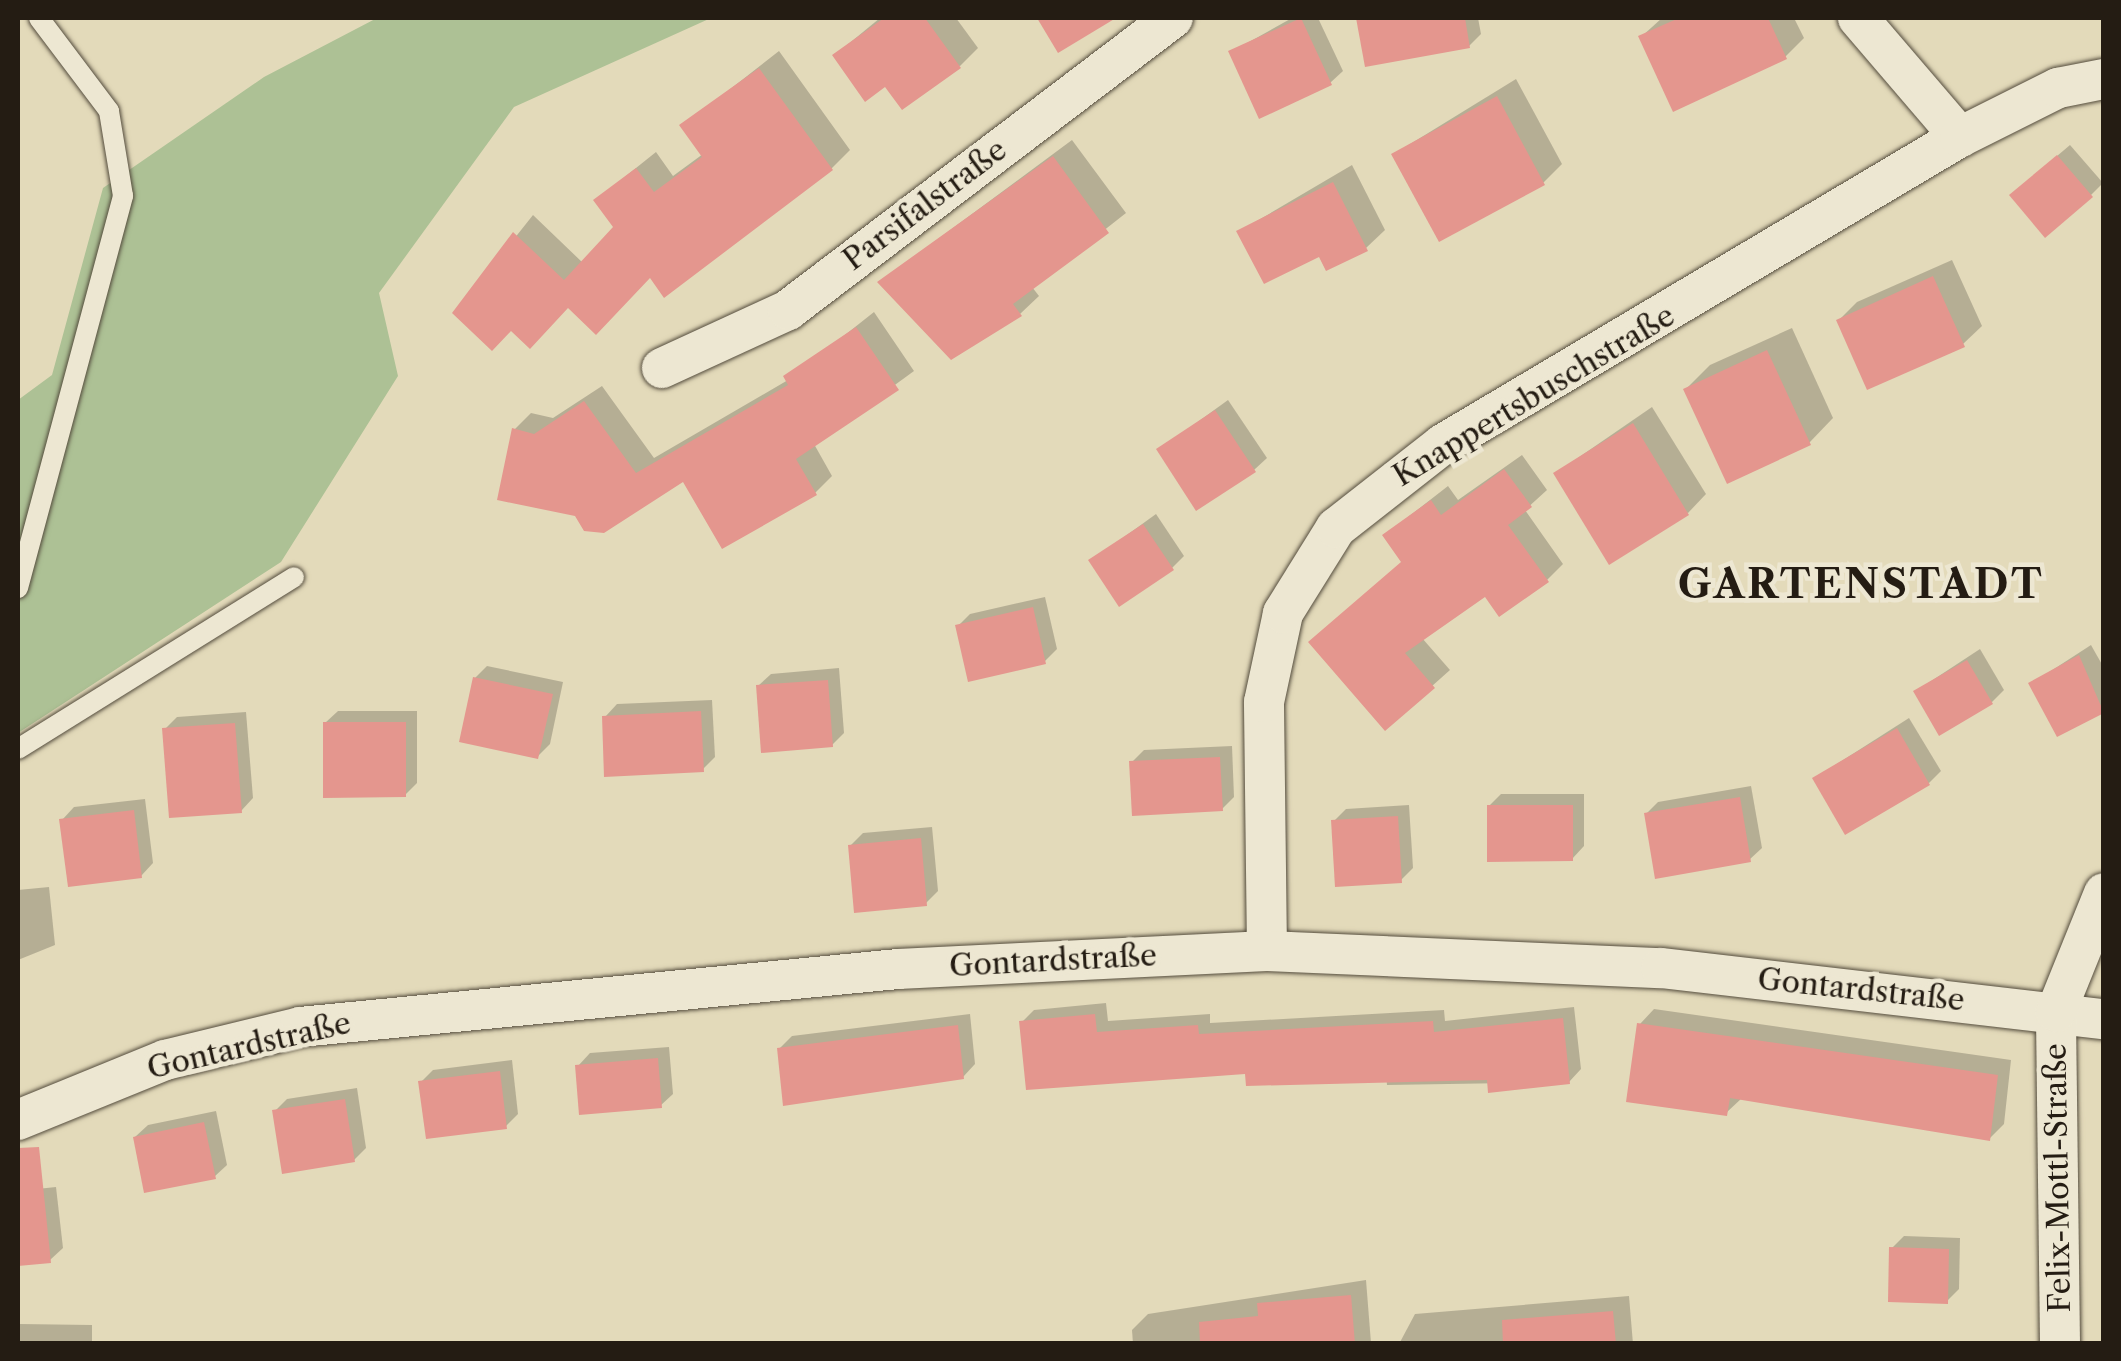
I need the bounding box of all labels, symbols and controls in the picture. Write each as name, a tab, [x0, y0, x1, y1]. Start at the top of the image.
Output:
street label: Parsifalstraße	[836, 132, 1014, 278]
street label: Knappertsbuschstraße	[1387, 298, 1681, 494]
district label: GARTENSTADT	[1678, 560, 2044, 608]
street label: Gontardstraße	[948, 938, 1158, 984]
street label: Gontardstraße	[1756, 961, 1966, 1019]
street label: Gontardstraße	[144, 1005, 354, 1087]
street label: Felix-Mottl-Straße	[2038, 1043, 2078, 1313]

